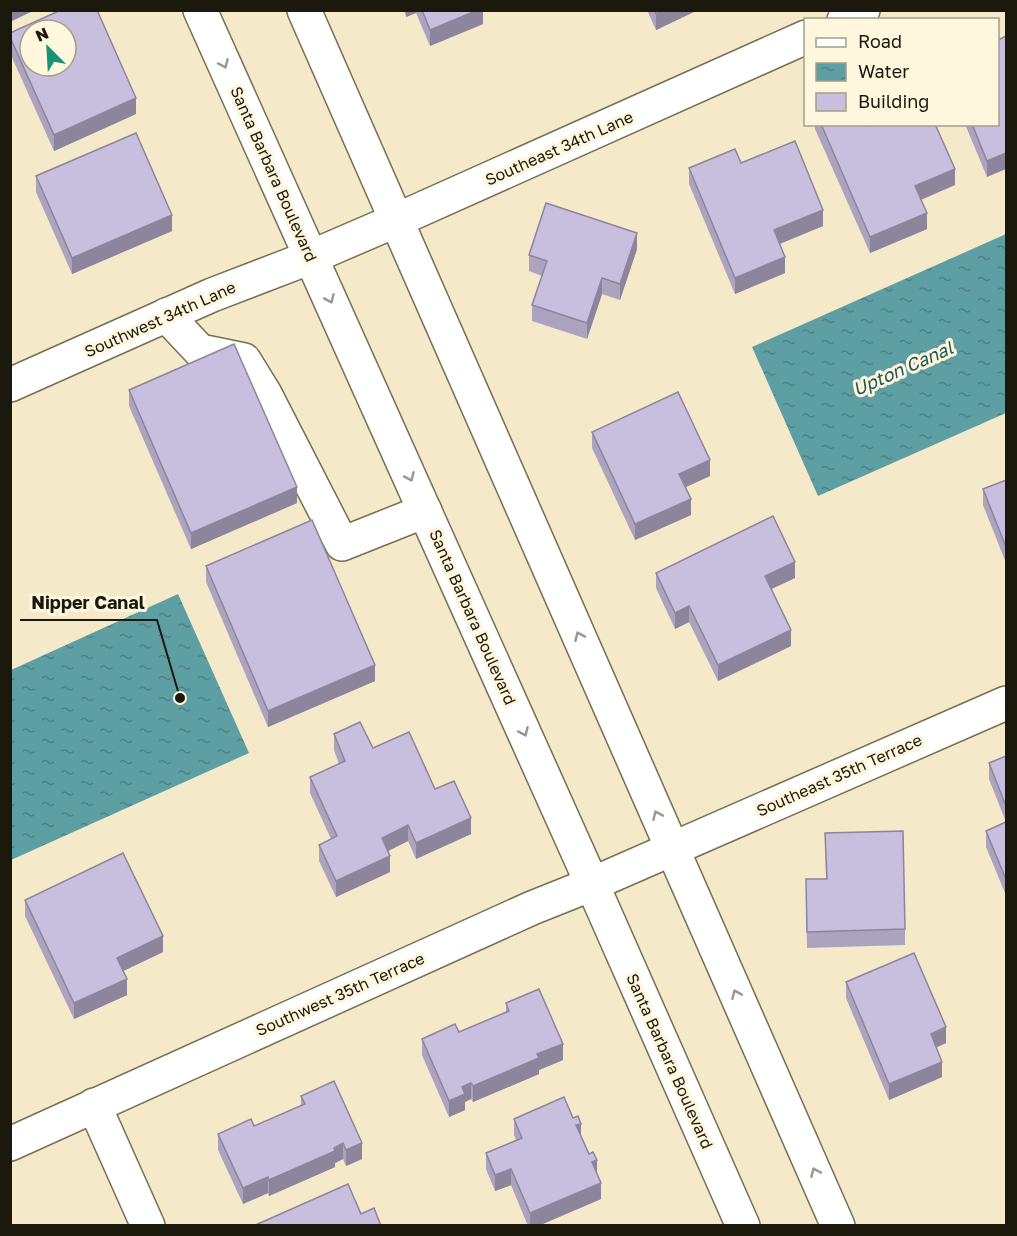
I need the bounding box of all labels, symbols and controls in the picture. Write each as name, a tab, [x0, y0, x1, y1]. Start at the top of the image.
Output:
north arrow	[18, 18, 78, 78]
legend	[804, 18, 999, 126]
text: N	[32, 23, 52, 46]
text: Road	[858, 30, 902, 52]
one-way arrow	[217, 57, 229, 68]
text: Water	[858, 60, 909, 82]
street label: Santa Barbara Boulevard	[226, 83, 322, 265]
text: Building	[858, 90, 929, 112]
street label: Southeast 34th Lane	[482, 106, 636, 190]
street label: Southwest 34th Lane	[81, 277, 239, 361]
one-way arrow	[323, 293, 335, 304]
water label: Upton Canal	[849, 336, 957, 400]
one-way arrow	[403, 471, 415, 482]
street label: Santa Barbara Boulevard	[425, 526, 521, 708]
callout: Nipper Canal	[20, 584, 157, 620]
text: Nipper Canal	[31, 591, 145, 613]
one-way arrow	[574, 632, 586, 643]
one-way arrow	[516, 725, 528, 736]
street label: Southeast 35th Terrace	[753, 729, 925, 821]
one-way arrow	[653, 811, 665, 822]
street label: Southwest 35th Terrace	[253, 948, 427, 1040]
street label: Santa Barbara Boulevard	[622, 970, 718, 1152]
one-way arrow	[731, 989, 743, 1000]
one-way arrow	[810, 1167, 822, 1178]

